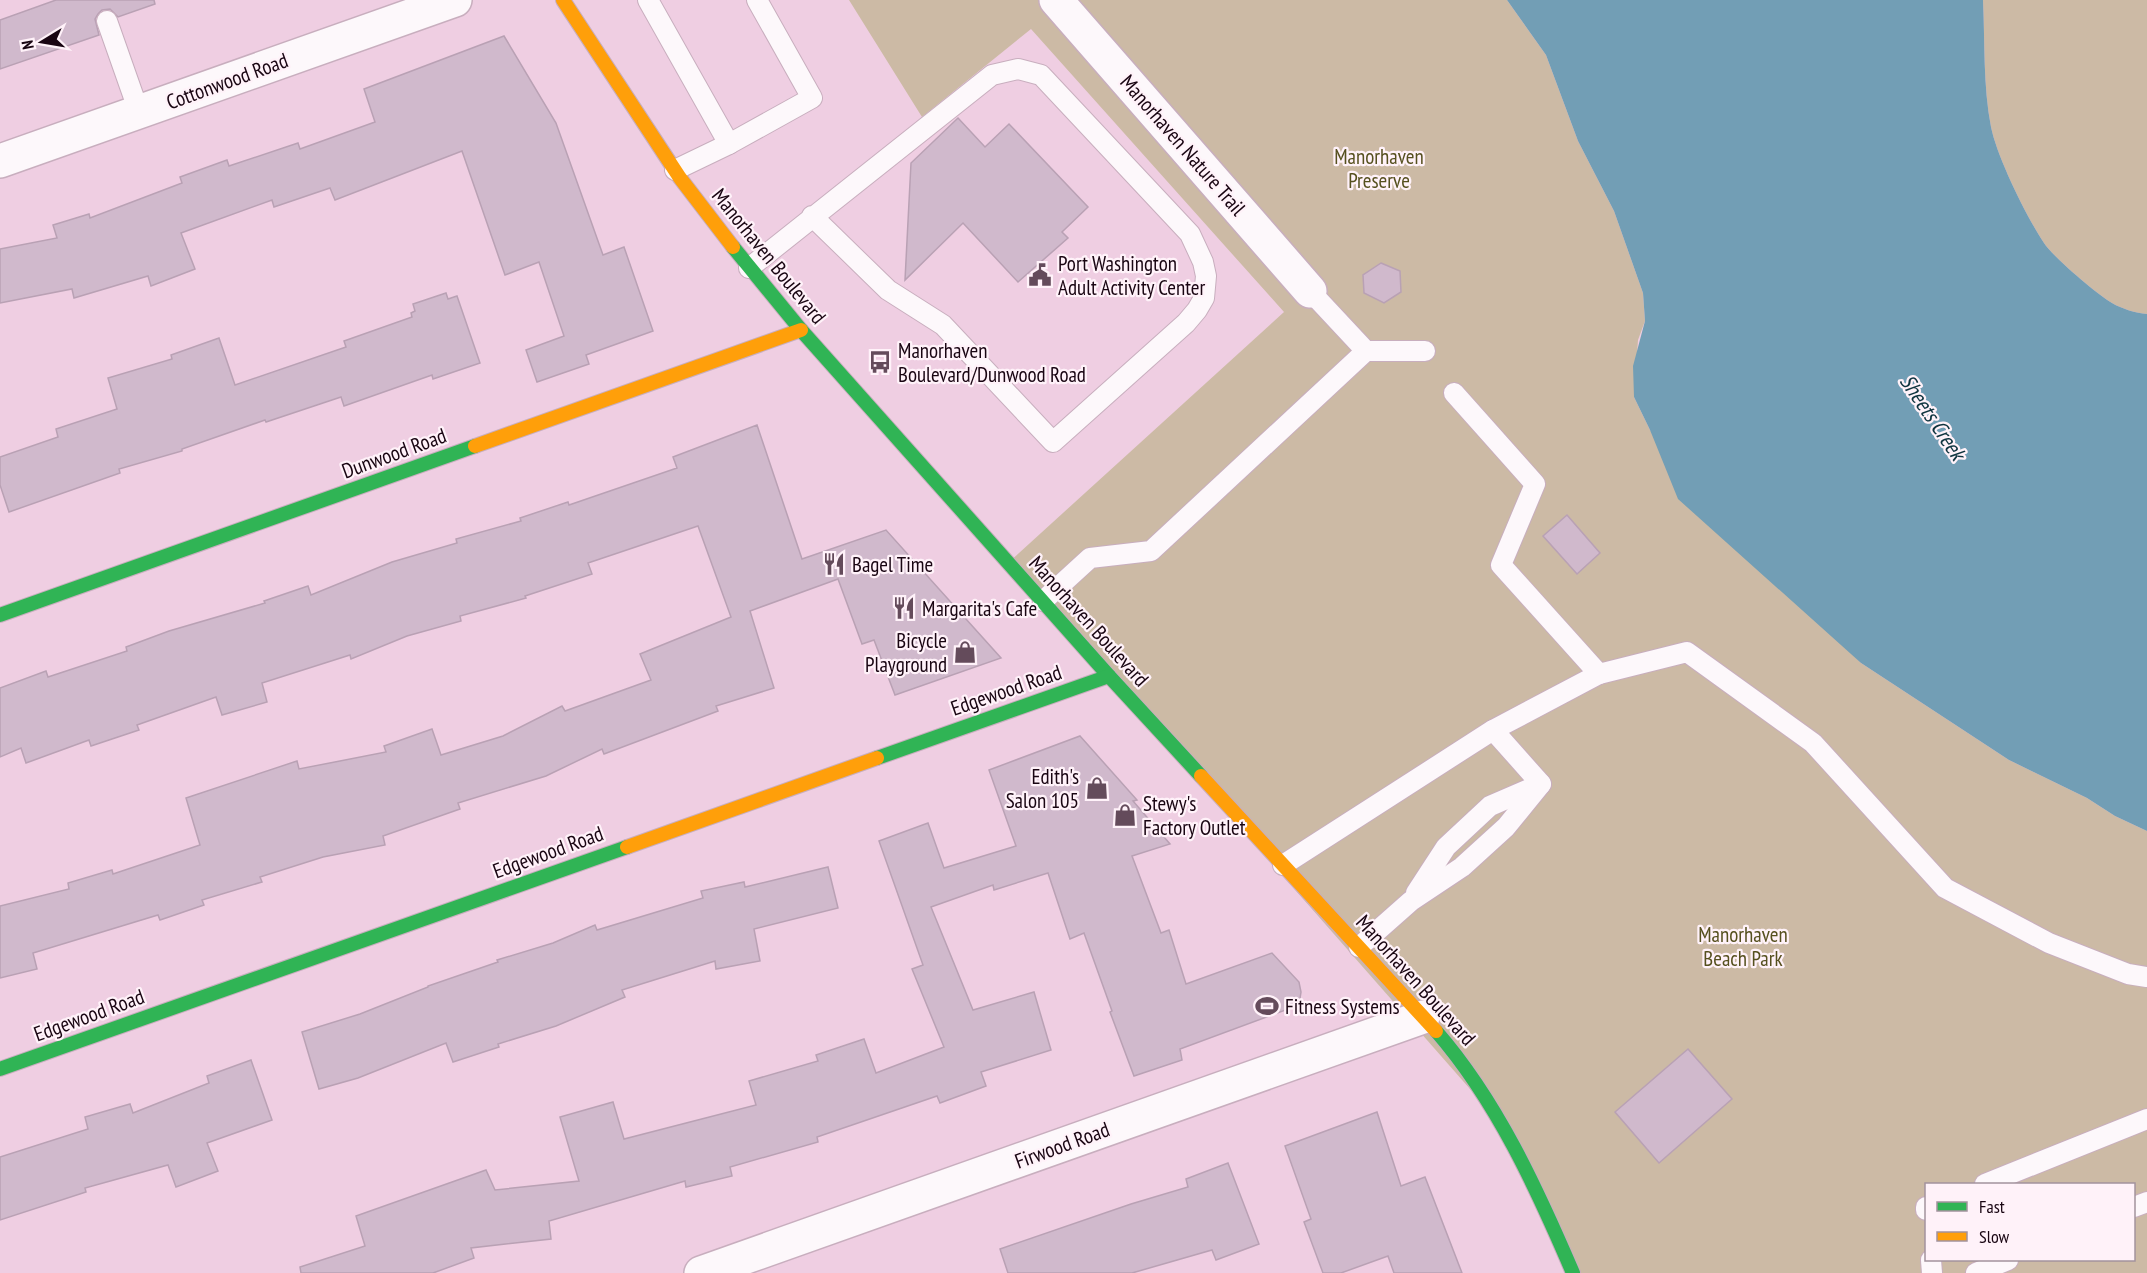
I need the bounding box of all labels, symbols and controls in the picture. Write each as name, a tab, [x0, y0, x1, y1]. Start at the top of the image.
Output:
north arrow	[12, 12, 72, 72]
text: N	[17, 39, 38, 51]
street label: Cottonwood Road	[162, 47, 292, 115]
street label: Manorhaven Nature Trail	[1114, 69, 1252, 221]
park label: Manorhaven Preserve	[1334, 143, 1424, 194]
street label: Manorhaven Boulevard	[706, 183, 832, 329]
place label: Port Washington Adult Activity Center	[1058, 250, 1205, 301]
public building icon: Port Washington Adult Activity Center	[1027, 262, 1053, 288]
place label: Manorhaven Boulevard/Dunwood Road	[898, 337, 1086, 388]
bus stop icon: Manorhaven Boulevard/Dunwood Road	[867, 349, 893, 375]
water label: Sheets Creek	[1894, 369, 1973, 467]
street label: Dunwood Road	[338, 422, 450, 484]
street label: Manorhaven Boulevard	[1023, 550, 1155, 692]
restaurant icon: Bagel Time	[821, 551, 847, 577]
place label: Bagel Time	[852, 551, 933, 578]
restaurant icon: Margarita's Cafe	[891, 595, 917, 621]
place label: Margarita's Cafe	[922, 595, 1037, 622]
place label: Bicycle Playground	[865, 627, 947, 678]
shop icon: Bicycle Playground	[952, 639, 978, 665]
street label: Edgewood Road	[947, 658, 1065, 722]
place label: Edith's Salon 105	[1006, 763, 1079, 814]
shop icon: Edith's Salon 105	[1084, 775, 1110, 801]
place label: Stewy's Factory Outlet	[1143, 790, 1246, 841]
shop icon: Stewy's Factory Outlet	[1112, 802, 1138, 828]
street label: Edgewood Road	[489, 820, 607, 884]
street label: Manorhaven Boulevard	[1350, 909, 1482, 1051]
park label: Manorhaven Beach Park	[1698, 921, 1788, 972]
street label: Edgewood Road	[30, 983, 148, 1047]
sports icon: Fitness Systems	[1254, 993, 1280, 1019]
place label: Fitness Systems	[1285, 993, 1400, 1020]
street label: Firwood Road	[1011, 1115, 1113, 1175]
legend	[1925, 1183, 2135, 1261]
text: Fast	[1979, 1195, 2005, 1218]
text: Slow	[1979, 1225, 2010, 1248]

